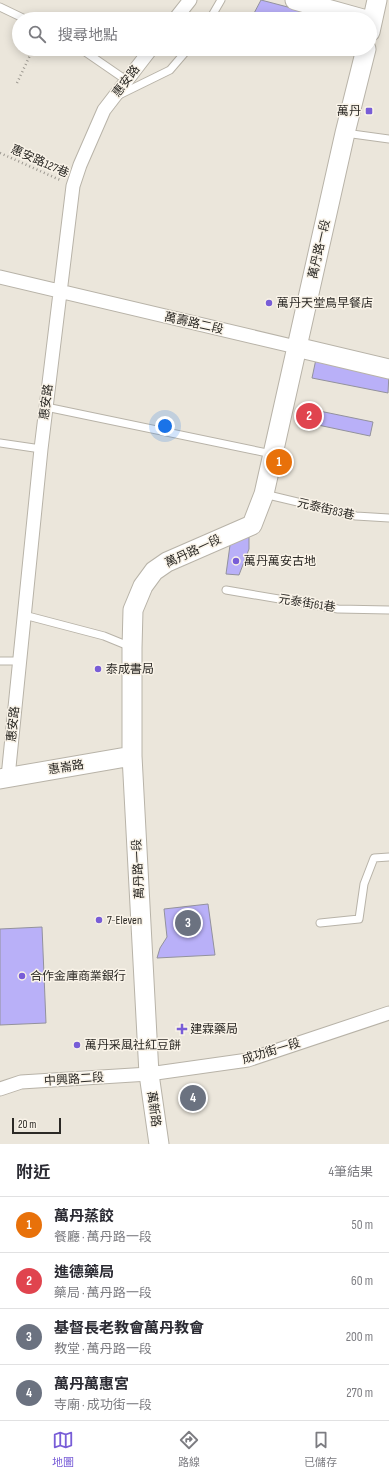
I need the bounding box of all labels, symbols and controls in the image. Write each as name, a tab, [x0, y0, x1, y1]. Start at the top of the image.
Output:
search box	[12, 12, 377, 56]
icon: search	[26, 23, 48, 45]
text: 搜尋地點	[58, 26, 118, 45]
street label: 惠安路	[110, 62, 143, 100]
place label: 萬丹	[337, 104, 361, 119]
marker: 萬丹	[364, 106, 374, 116]
street label: 惠安路127巷	[8, 142, 71, 181]
street label: 萬丹路一段	[305, 218, 334, 280]
place label: 萬丹天堂鳥早餐店	[277, 296, 373, 311]
marker: 萬丹天堂鳥早餐店	[264, 298, 274, 308]
street label: 萬壽路二段	[163, 309, 225, 338]
street label: 惠安路	[37, 383, 56, 421]
pin: 2	[296, 401, 322, 431]
your location	[155, 416, 175, 436]
pin: 1	[266, 447, 292, 477]
street label: 元泰街83巷	[296, 496, 356, 523]
street label: 萬丹路一段	[163, 532, 224, 571]
place label: 萬丹萬安古地	[244, 554, 316, 569]
marker: 萬丹萬安古地	[231, 556, 241, 566]
street label: 元泰街61巷	[277, 592, 336, 615]
place label: 泰成書局	[106, 662, 154, 677]
marker: 泰成書局	[93, 664, 103, 674]
street label: 惠安路	[4, 705, 23, 743]
street label: 惠崙路	[47, 757, 85, 778]
street label: 萬丹路一段	[129, 839, 148, 899]
pin: 3	[175, 908, 201, 938]
place label: 7-Eleven	[107, 913, 142, 928]
marker: 7-Eleven	[94, 915, 104, 925]
place label: 合作金庫商業銀行	[30, 969, 126, 984]
marker: 合作金庫商業銀行	[17, 971, 27, 981]
place label: 建霖藥局	[190, 1022, 238, 1037]
marker: 建霖藥局	[177, 1024, 187, 1034]
street label: 成功街一段	[240, 1036, 302, 1067]
place label: 萬丹采風社紅豆餅	[85, 1038, 181, 1053]
marker: 萬丹采風社紅豆餅	[72, 1040, 82, 1050]
street label: 中興路二段	[44, 1070, 104, 1089]
pin: 4	[180, 1083, 206, 1113]
street label: 萬新路	[144, 1090, 163, 1128]
scale bar	[12, 1116, 61, 1135]
text: 20 m	[18, 1118, 36, 1131]
text: 附近	[16, 1163, 50, 1183]
text: 4筆結果	[329, 1164, 373, 1180]
text: 萬丹蒸餃	[54, 1207, 114, 1226]
text: 1	[26, 1217, 32, 1233]
text: 50 m	[352, 1217, 373, 1233]
text: 餐廳 · 萬丹路一段	[54, 1229, 152, 1245]
text: 進德藥局	[54, 1263, 114, 1282]
text: 2	[26, 1273, 32, 1289]
text: 60 m	[351, 1273, 373, 1289]
text: 藥局 · 萬丹路一段	[54, 1285, 152, 1301]
text: 基督長老教會萬丹教會	[54, 1319, 204, 1338]
text: 3	[26, 1329, 32, 1345]
text: 200 m	[346, 1329, 373, 1345]
text: 教堂 · 萬丹路一段	[54, 1341, 152, 1357]
text: 萬丹萬惠宮	[54, 1375, 129, 1394]
text: 4	[26, 1385, 32, 1401]
text: 270 m	[346, 1385, 373, 1401]
text: 寺廟 · 成功街一段	[54, 1397, 152, 1413]
tab: 地圖	[52, 1429, 74, 1469]
tab: 路線	[178, 1429, 200, 1469]
tab: 已儲存	[304, 1429, 337, 1469]

